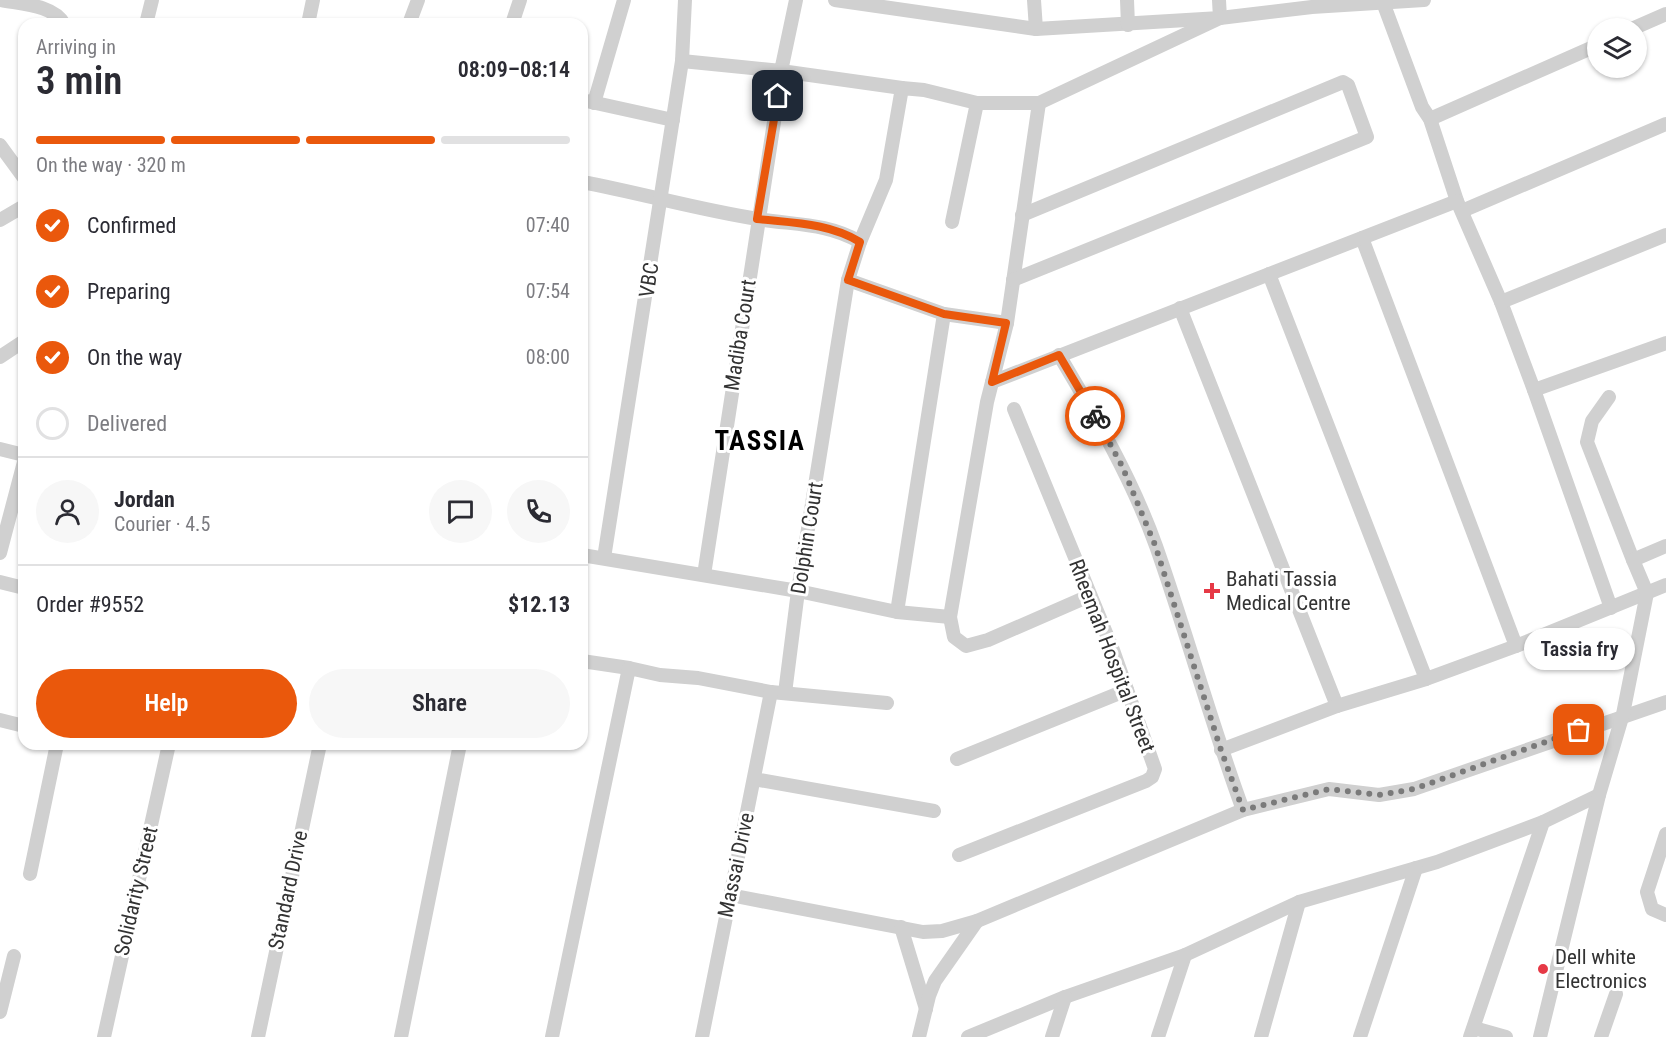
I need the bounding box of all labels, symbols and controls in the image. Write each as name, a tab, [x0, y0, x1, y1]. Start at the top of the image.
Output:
map controls	[1587, 18, 1647, 78]
button: layers	[1587, 18, 1647, 78]
text: Arriving in	[36, 35, 116, 59]
text: 08:09–08:14	[458, 57, 570, 82]
text: 3 min	[36, 58, 122, 104]
pin	[752, 70, 803, 121]
icon: home	[761, 79, 794, 112]
text: On the way · 320 m	[36, 153, 186, 177]
icon: check	[36, 209, 69, 242]
text: Confirmed	[87, 213, 176, 238]
text: 07:40	[526, 213, 570, 237]
street label: VBC	[634, 261, 664, 299]
icon: check	[36, 275, 69, 308]
street label: Madiba Court	[719, 278, 761, 392]
text: Preparing	[87, 279, 171, 304]
text: 07:54	[526, 279, 570, 303]
icon: check	[36, 341, 69, 374]
text: On the way	[87, 345, 182, 370]
text: 08:00	[526, 345, 570, 369]
courier	[1065, 386, 1125, 446]
icon: bike	[1079, 400, 1112, 433]
text: Delivered	[87, 411, 167, 436]
district label: TASSIA	[715, 425, 805, 457]
button: person	[36, 480, 99, 543]
button: chat	[429, 480, 492, 543]
button: phone	[507, 480, 570, 543]
street label: Dolphin Court	[786, 480, 828, 596]
text: Jordan	[114, 487, 175, 512]
text: Courier · 4.5	[114, 512, 210, 536]
street label: Rheemah Hospital Street	[1064, 556, 1160, 756]
place label: Bahati Tassia Medical Centre	[1226, 567, 1351, 615]
marker: Bahati Tassia Medical Centre	[1203, 582, 1221, 600]
text: Order #9552	[36, 592, 144, 617]
text: $12.13	[508, 592, 570, 617]
callout: Tassia fry	[1524, 628, 1634, 670]
text: Tassia fry	[1541, 637, 1618, 661]
button: Help	[36, 669, 297, 738]
button: Share	[309, 669, 570, 738]
pin	[1553, 704, 1604, 755]
icon: bag	[1562, 713, 1595, 746]
street label: Massai Drive	[713, 810, 759, 920]
street label: Solidarity Street	[109, 824, 163, 958]
street label: Standard Drive	[264, 828, 312, 952]
place label: Dell white Electronics	[1555, 945, 1647, 993]
marker: Dell white Electronics	[1536, 962, 1550, 976]

